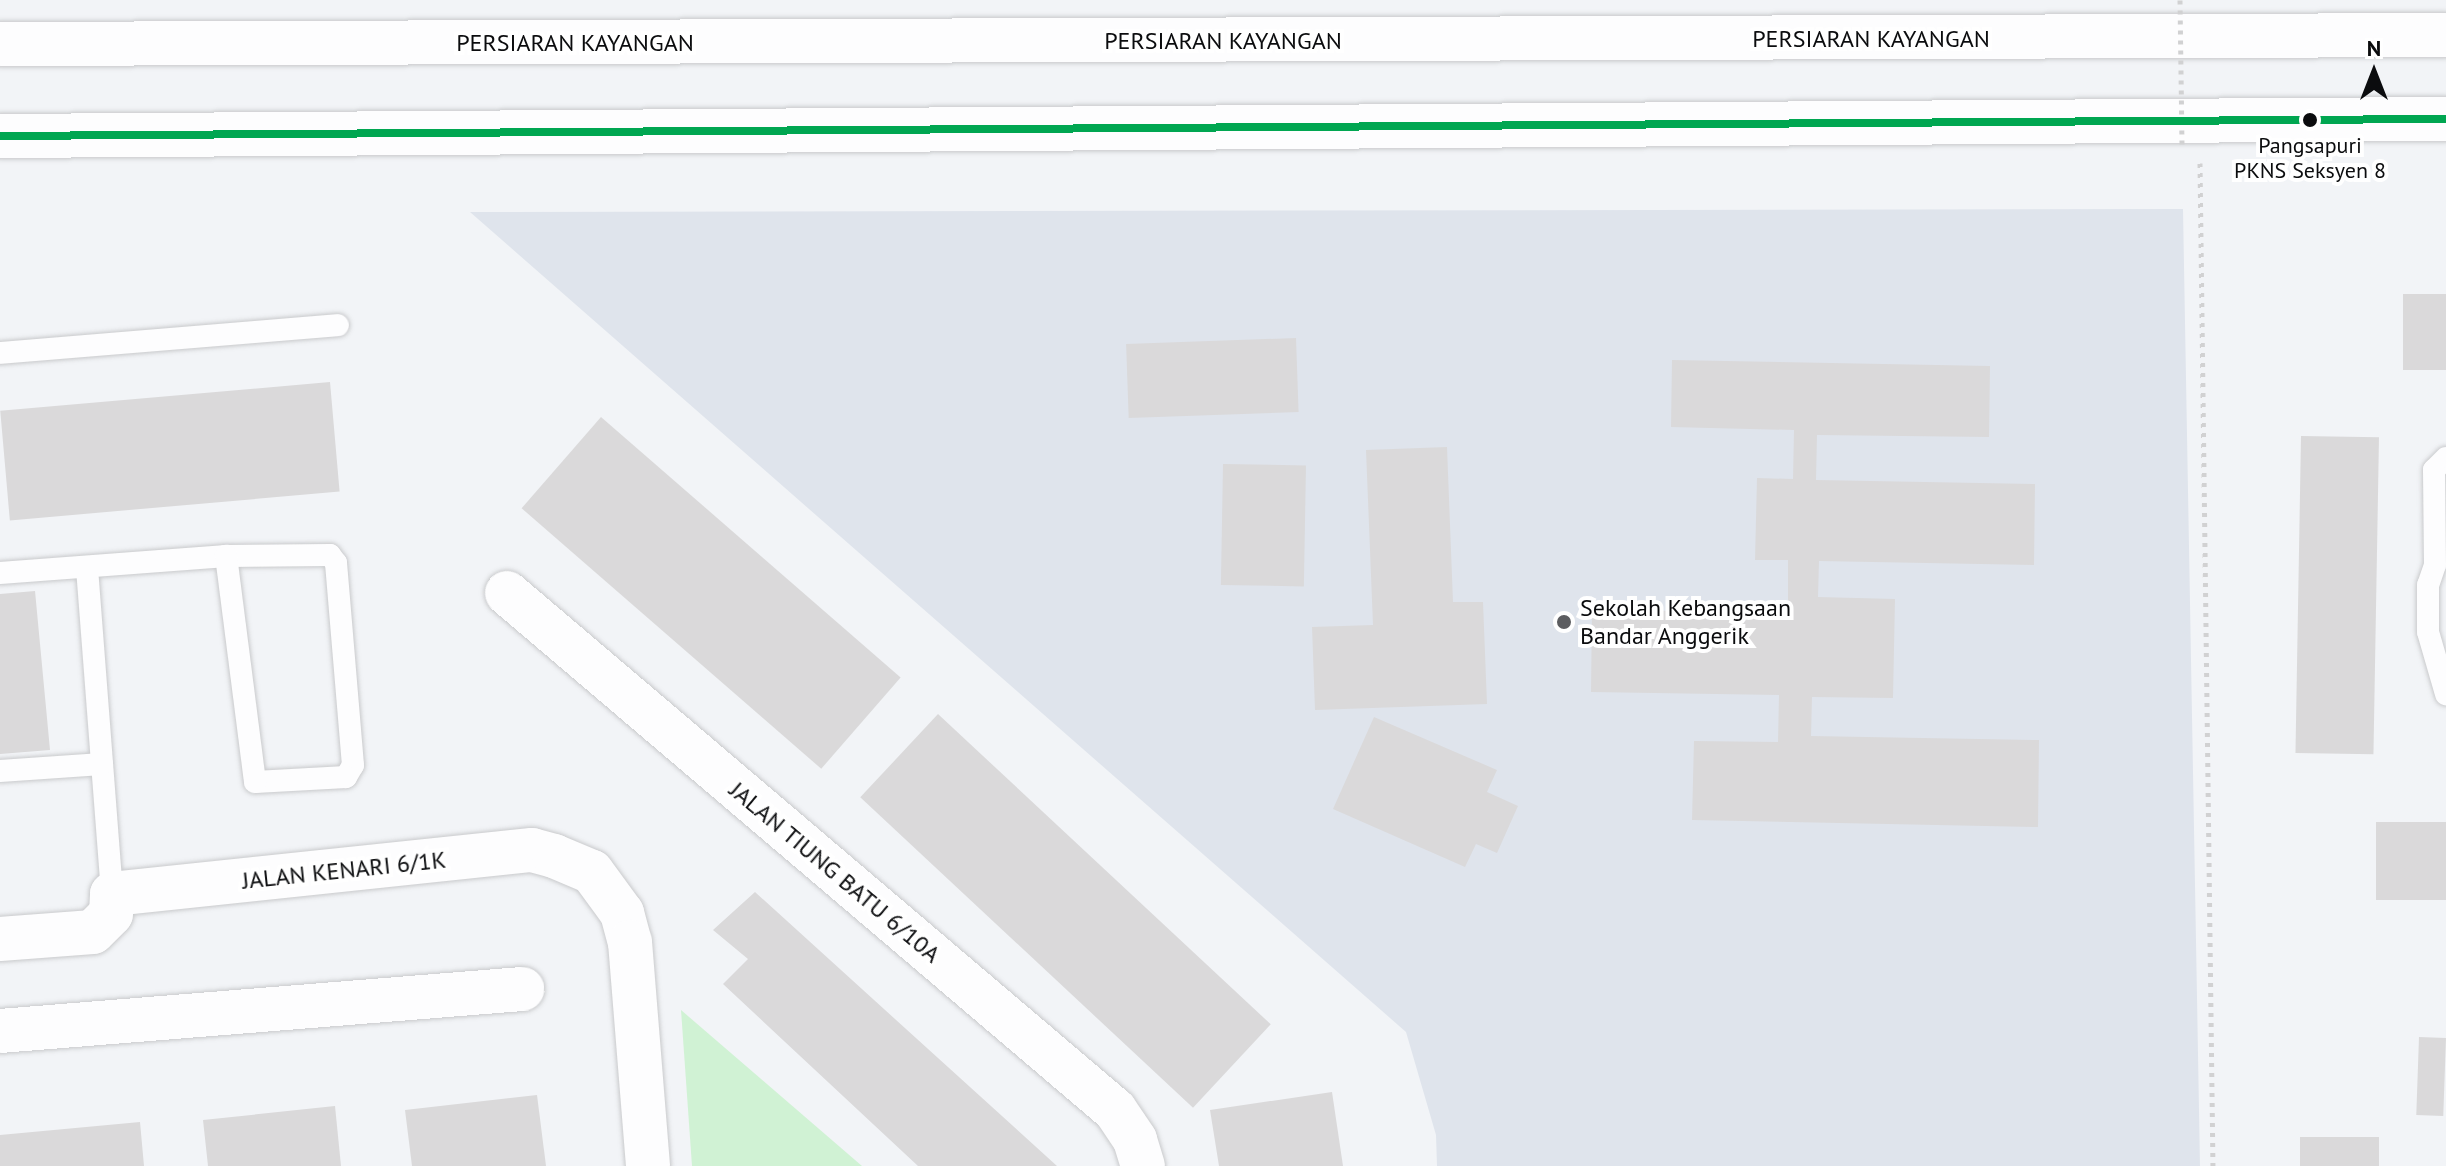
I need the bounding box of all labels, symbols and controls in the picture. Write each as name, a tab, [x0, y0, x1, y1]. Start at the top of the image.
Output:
street label: PERSIARAN KAYANGAN	[1752, 25, 1990, 53]
street label: PERSIARAN KAYANGAN	[1104, 27, 1342, 55]
street label: PERSIARAN KAYANGAN	[456, 29, 694, 57]
north arrow	[2334, 32, 2414, 112]
text: N	[2367, 34, 2381, 62]
marker: Pangsapuri PKNS Seksyen 8	[2302, 112, 2318, 128]
place label: Pangsapuri PKNS Seksyen 8	[2234, 132, 2386, 184]
place label: Sekolah Kebangsaan Bandar Anggerik	[1580, 594, 1791, 650]
marker: Sekolah Kebangsaan Bandar Anggerik	[1555, 613, 1573, 631]
street label: JALAN TIUNG BATU 6/10A	[723, 775, 947, 969]
street label: JALAN KENARI 6/1K	[241, 845, 447, 895]

